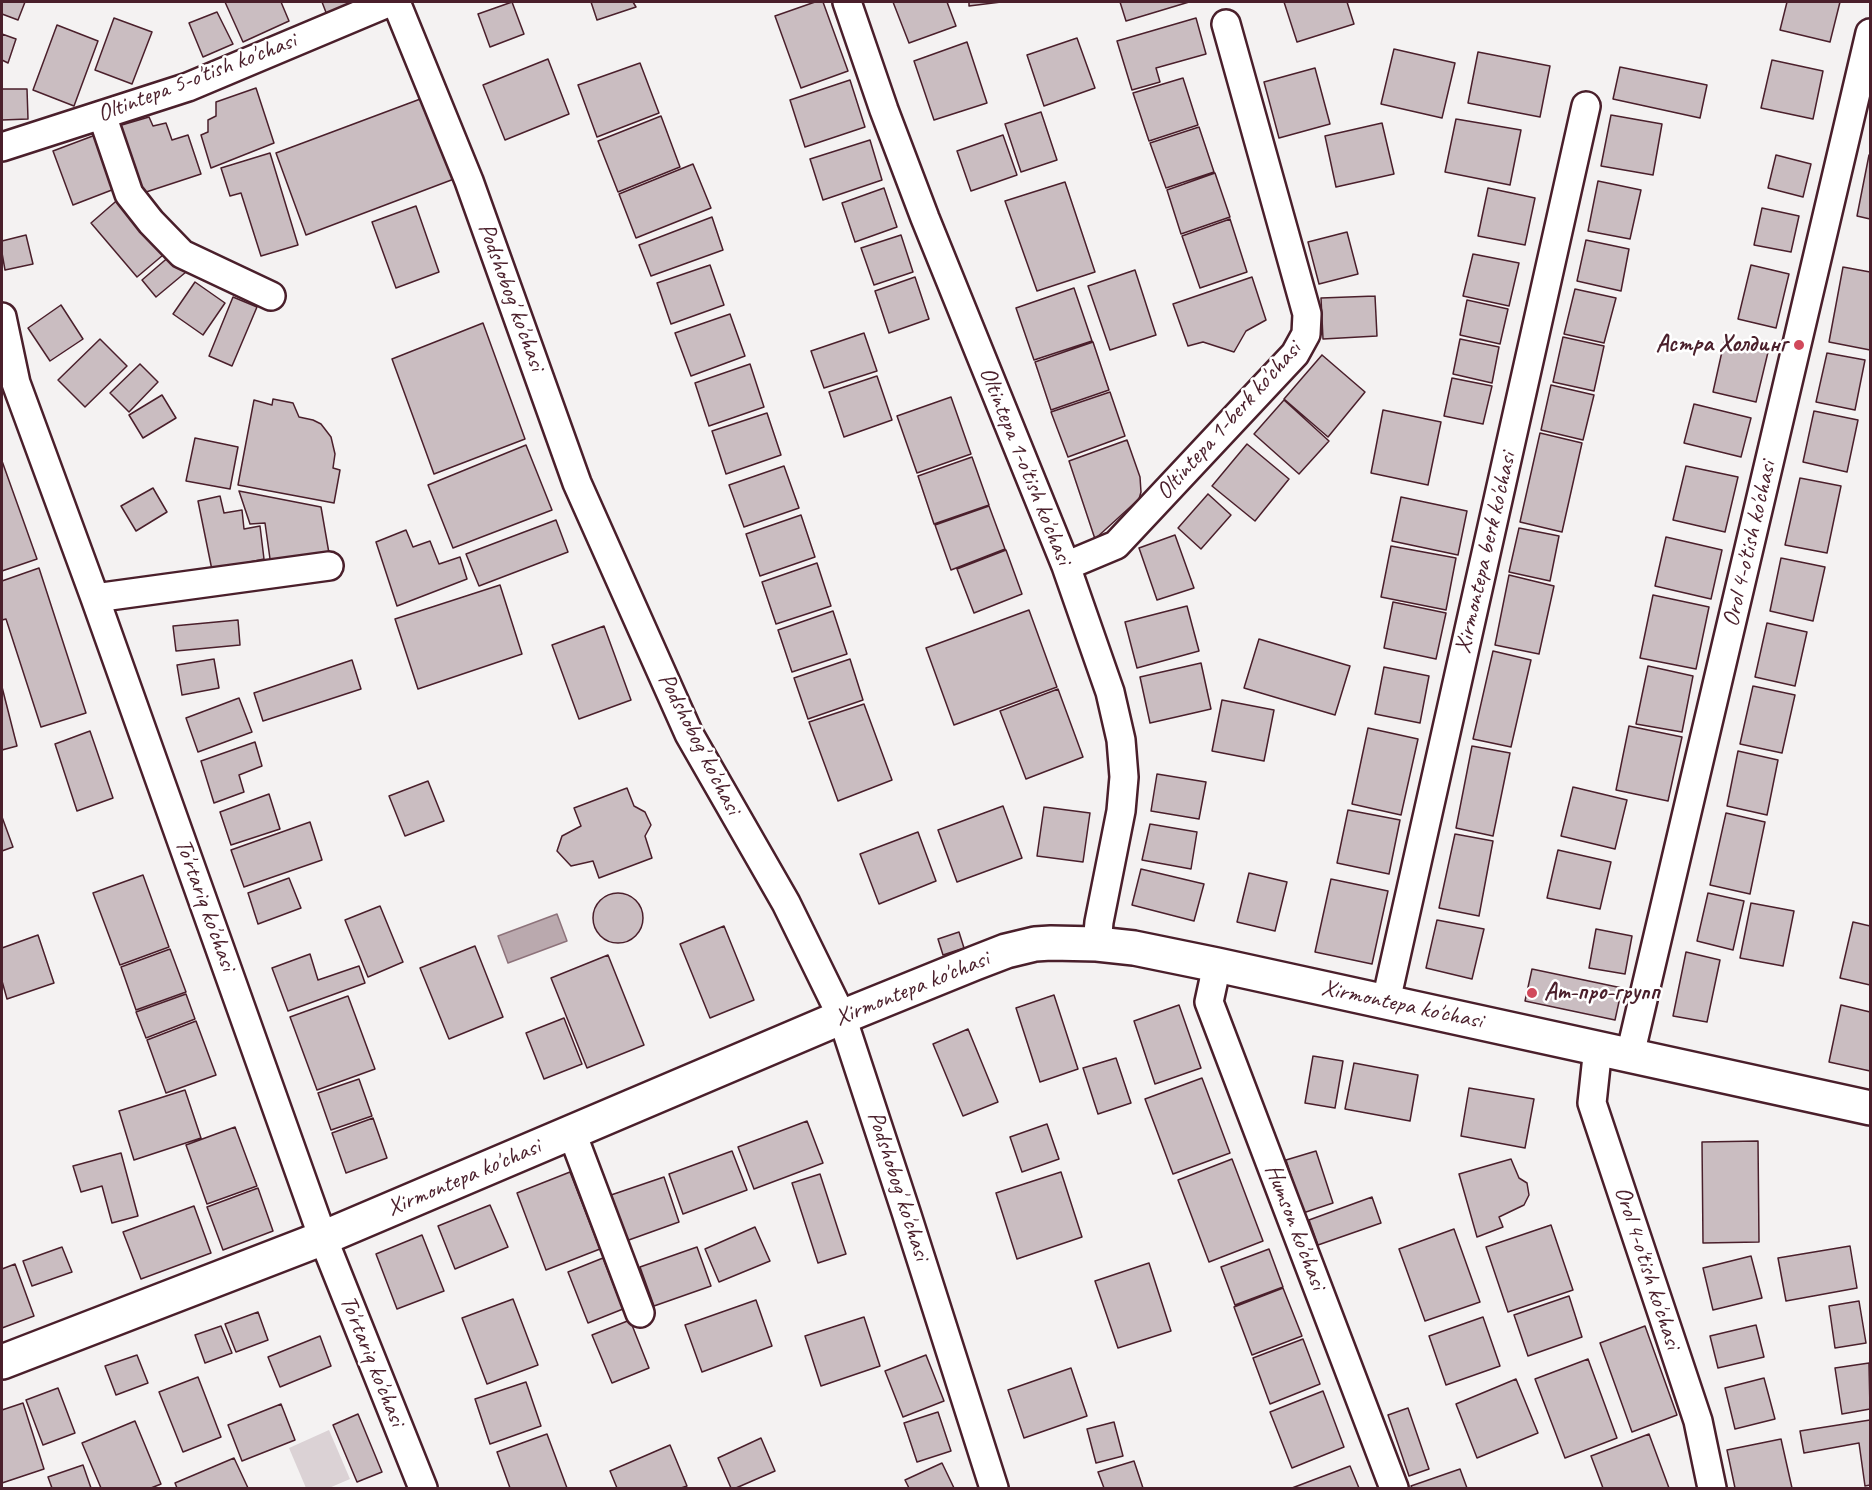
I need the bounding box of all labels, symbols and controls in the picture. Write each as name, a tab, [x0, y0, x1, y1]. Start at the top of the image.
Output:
street label: Oltintepa 5-o'tish ko'chasi	[94, 27, 300, 129]
street label: Podshobog' ko'chasi	[471, 219, 551, 375]
place label: Астра Холдинг	[1656, 331, 1787, 359]
street label: Oltintepa 1-berk ko'chasi	[1150, 336, 1308, 506]
marker: Астра Холдинг	[1792, 338, 1806, 352]
street label: Oltintepa 1-o'tish ko'chasi	[972, 363, 1078, 569]
street label: Xirmontepa berk ko'chasi	[1449, 450, 1523, 656]
street label: Orol 4-o'tish ko'chasi	[1717, 458, 1783, 630]
street label: Podshobog' ko'chasi	[651, 669, 747, 819]
street label: To'rtariq ko'chasi	[168, 835, 242, 975]
street label: Xirmontepa ko'chasi	[831, 945, 993, 1033]
street label: Xirmontepa ko'chasi	[1319, 974, 1485, 1036]
place label: Ат-про-групп	[1544, 979, 1660, 1007]
marker: Ат-про-групп	[1525, 986, 1539, 1000]
street label: Podshobog' ko'chasi	[860, 1108, 936, 1264]
street label: Xirmontepa ko'chasi	[383, 1133, 545, 1223]
street label: Humson ko'chasi	[1258, 1160, 1332, 1294]
street label: Orol 4-o'tish ko'chasi	[1607, 1183, 1687, 1353]
street label: To'rtariq ko'chasi	[333, 1292, 411, 1430]

